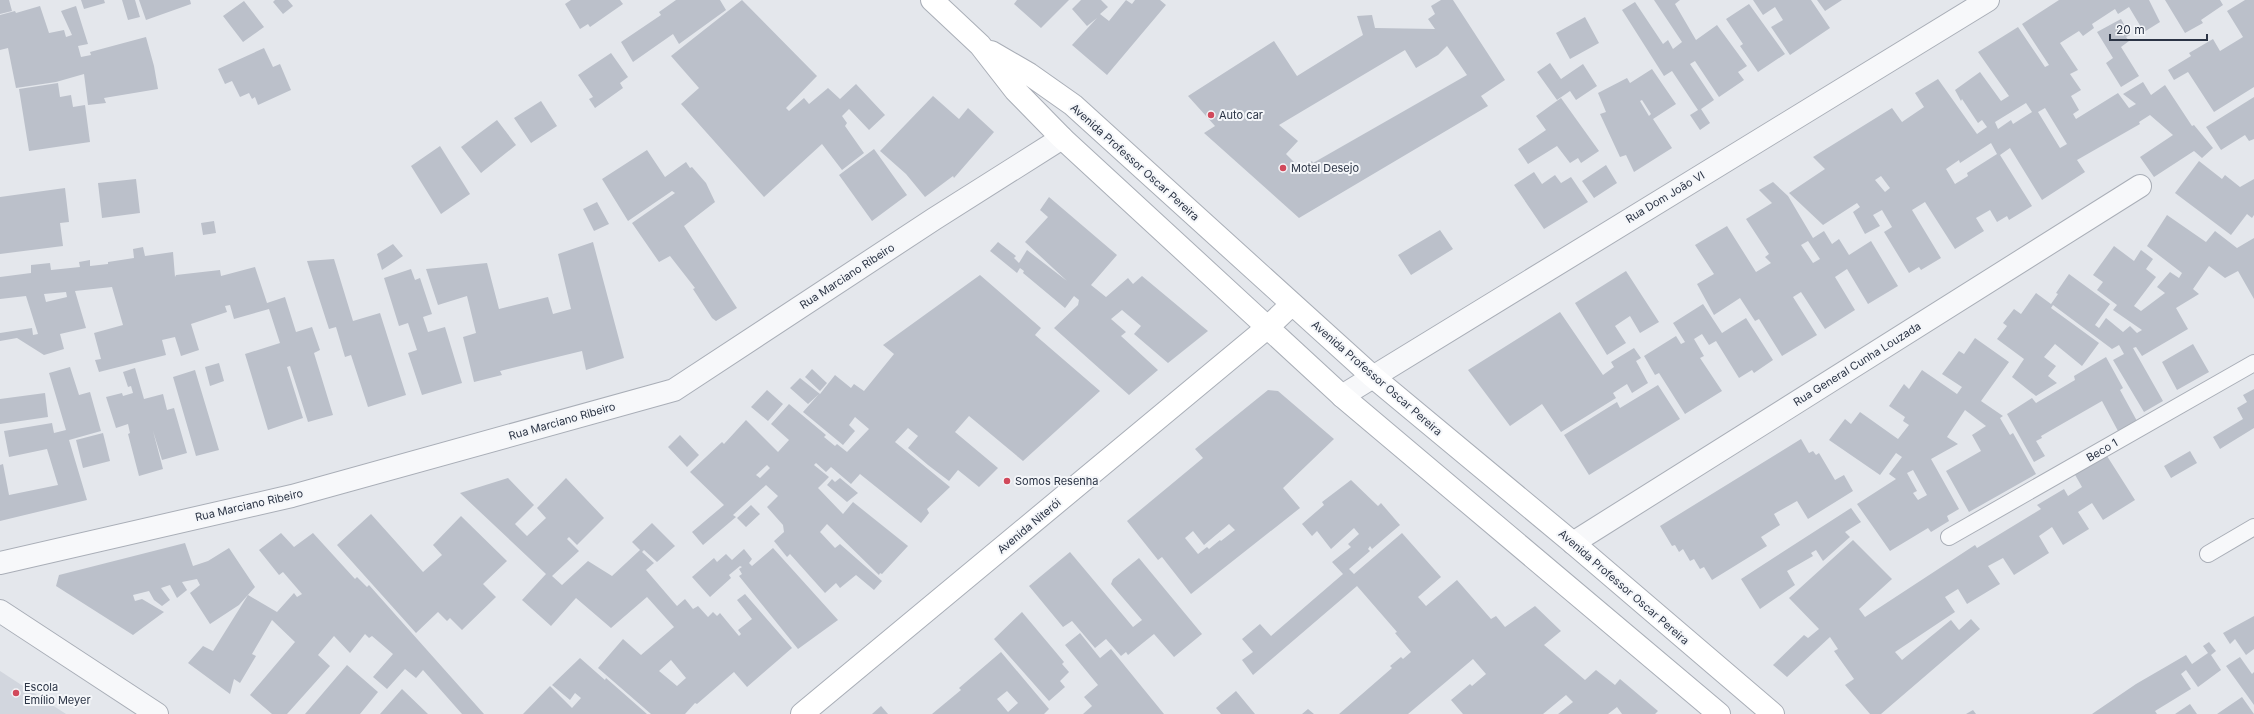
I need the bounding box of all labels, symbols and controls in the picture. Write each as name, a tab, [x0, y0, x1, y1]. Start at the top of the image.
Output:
scale bar	[2110, 16, 2207, 42]
text: 20 m	[2116, 22, 2145, 37]
street label: Avenida Professor Oscar Pereira	[1068, 100, 1202, 224]
place label: Auto car	[1219, 108, 1263, 122]
marker: Auto car	[1206, 110, 1216, 120]
place label: Motel Desejo	[1291, 161, 1359, 175]
marker: Motel Desejo	[1278, 163, 1288, 173]
street label: Rua Dom João VI	[1623, 168, 1707, 226]
street label: Rua Marciano Ribeiro	[797, 240, 897, 312]
street label: Avenida Professor Oscar Pereira	[1309, 317, 1445, 439]
street label: Rua General Cunha Louzada	[1791, 319, 1923, 409]
street label: Rua Marciano Ribeiro	[507, 399, 617, 443]
street label: Beco 1	[2084, 435, 2120, 465]
place label: Somos Resenha	[1015, 474, 1099, 488]
marker: Somos Resenha	[1002, 476, 1012, 486]
street label: Rua Marciano Ribeiro	[194, 486, 305, 524]
street label: Avenida Niterói	[994, 495, 1064, 557]
street label: Avenida Professor Oscar Pereira	[1556, 526, 1692, 648]
place label: Escola Emílio Meyer	[24, 680, 91, 707]
marker: Escola Emílio Meyer	[11, 688, 21, 698]

